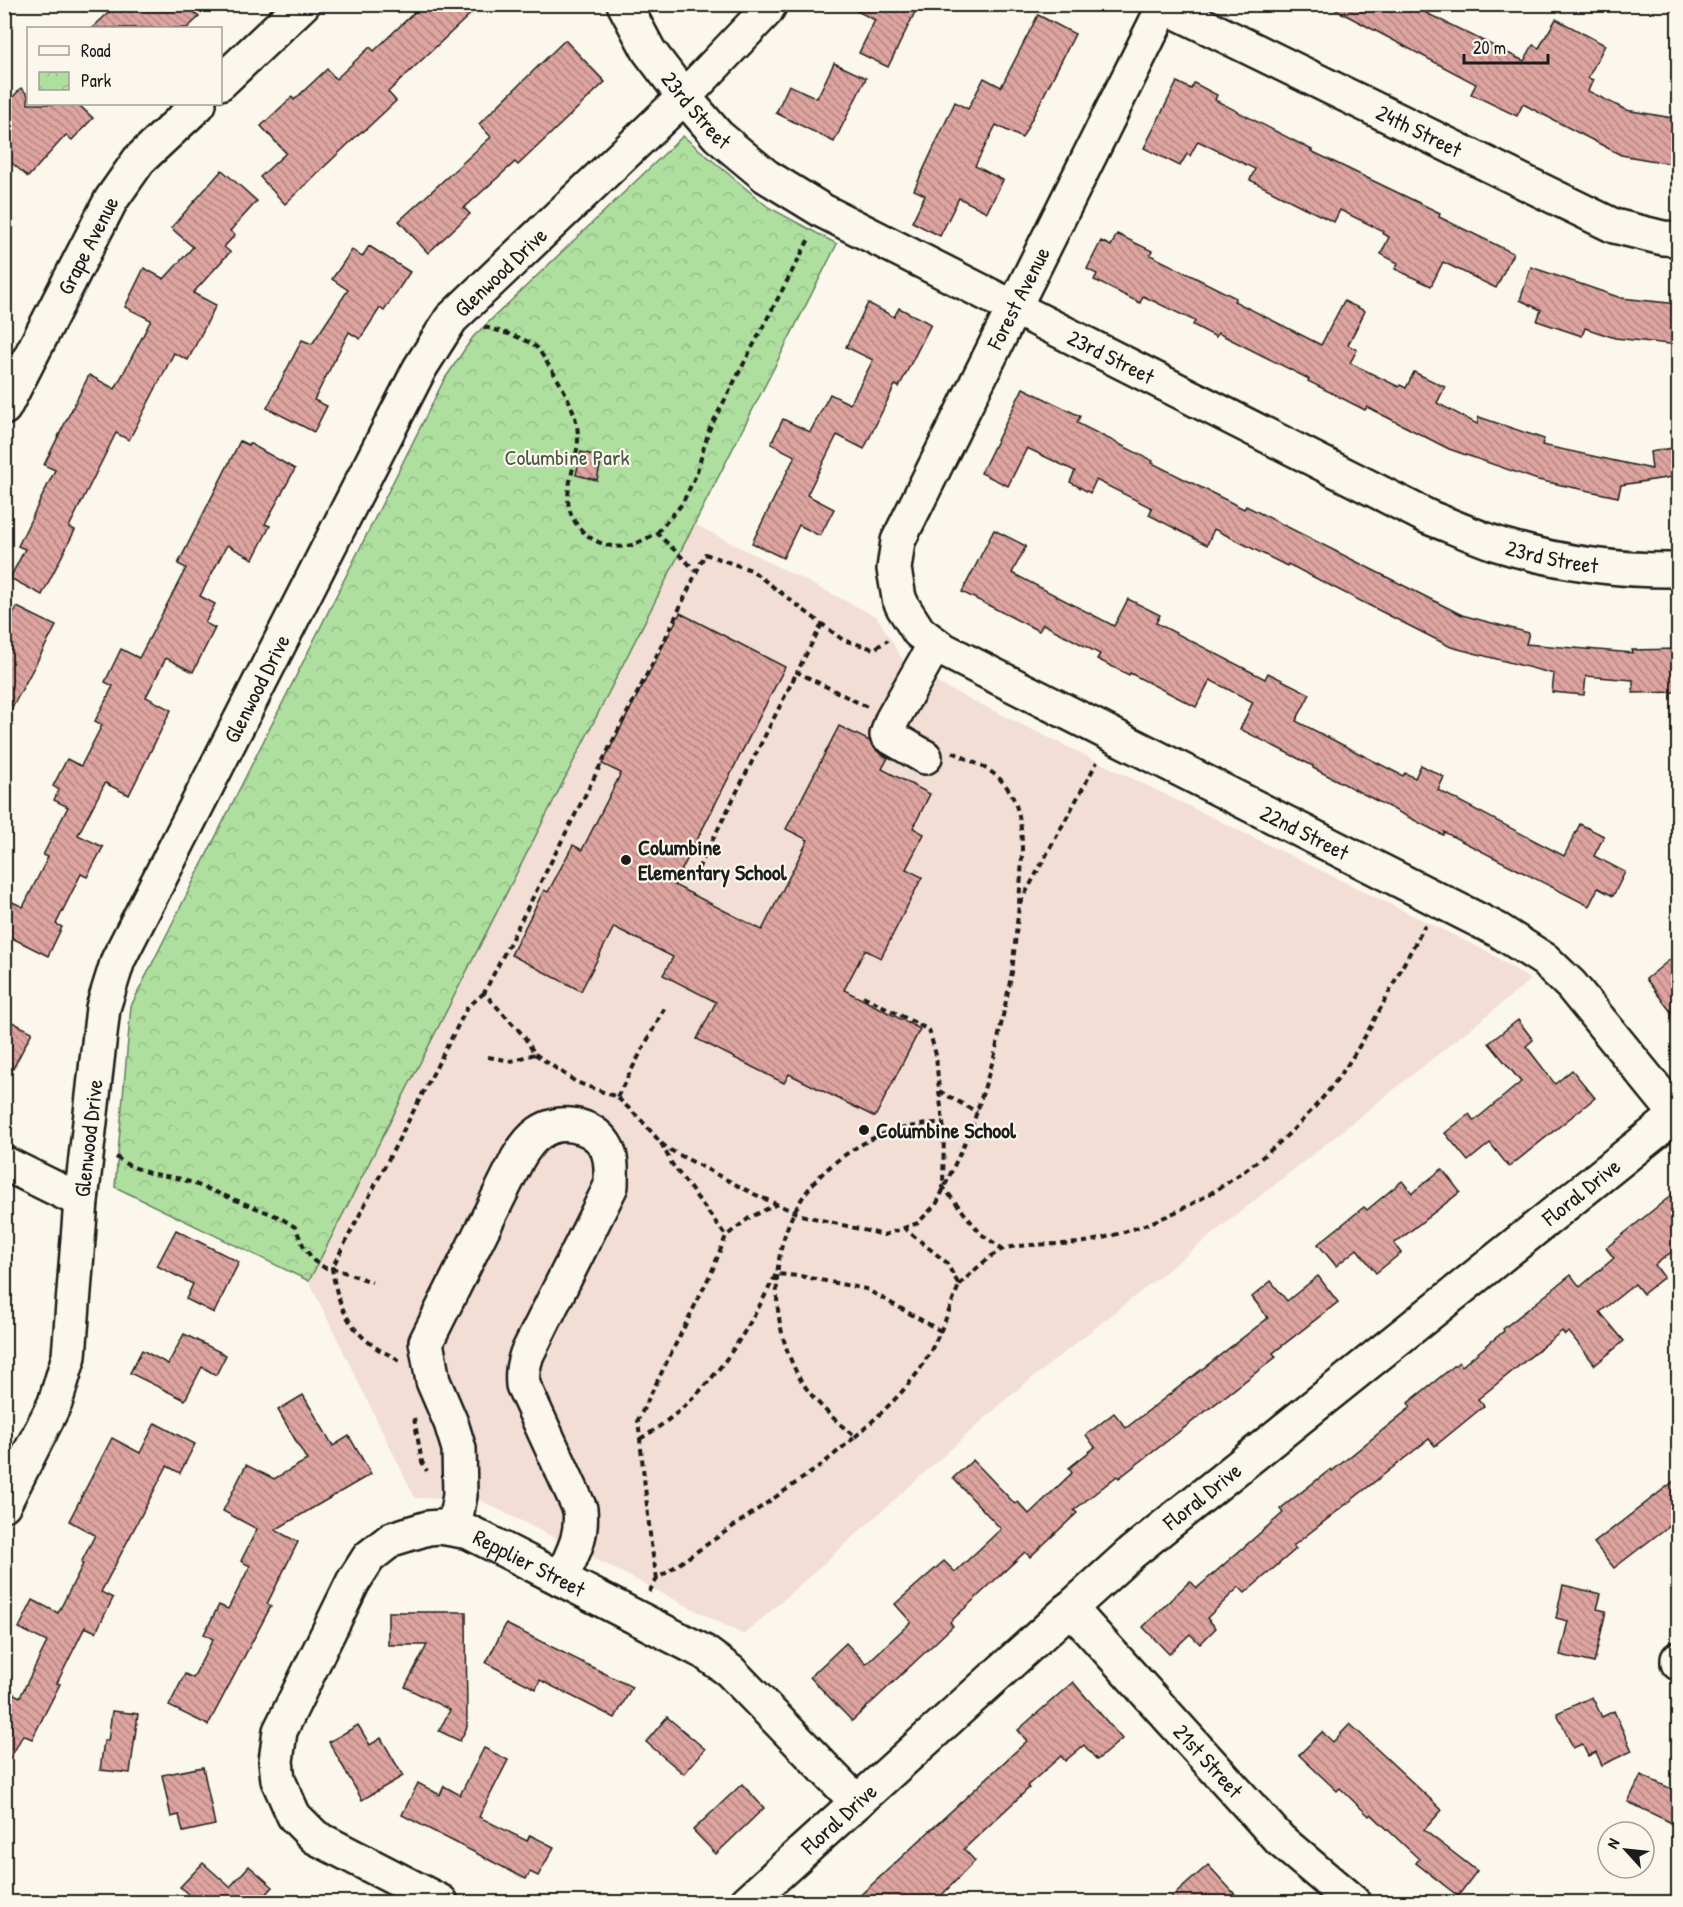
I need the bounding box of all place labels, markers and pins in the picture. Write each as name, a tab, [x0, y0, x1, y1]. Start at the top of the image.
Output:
place label: Columbine Elementary School	[638, 832, 788, 888]
marker: Columbine Elementary School	[619, 853, 633, 867]
place label: Columbine School	[876, 1115, 1017, 1145]
marker: Columbine School	[857, 1123, 871, 1137]

